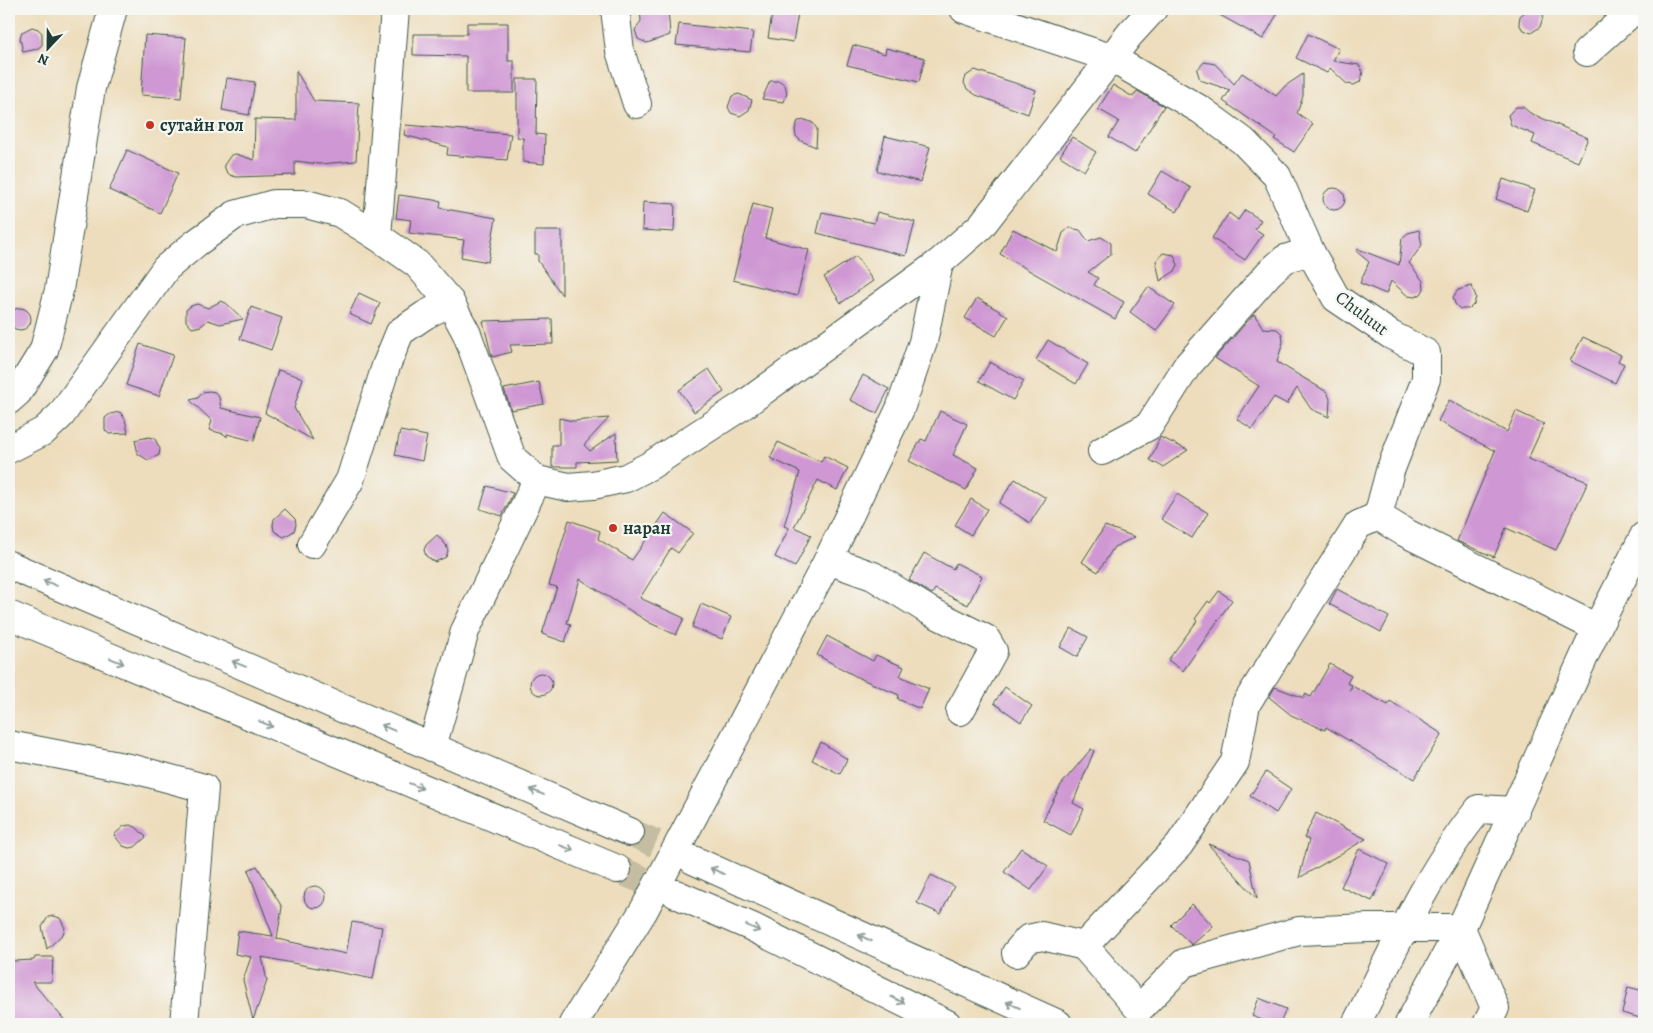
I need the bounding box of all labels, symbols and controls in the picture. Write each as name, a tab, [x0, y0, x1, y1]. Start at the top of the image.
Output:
north arrow	[22, 22, 72, 72]
text: N	[35, 49, 52, 70]
place label: сутайн гол	[160, 113, 244, 137]
marker: сутайн гол	[144, 119, 156, 131]
street label: Chuluut	[1331, 285, 1393, 341]
place label: наран	[623, 516, 671, 540]
marker: наран	[607, 522, 619, 534]
one-way arrow	[43, 578, 58, 587]
one-way arrow	[109, 656, 124, 666]
one-way arrow	[232, 659, 247, 669]
one-way arrow	[258, 719, 273, 729]
one-way arrow	[381, 723, 396, 733]
one-way arrow	[409, 783, 424, 792]
one-way arrow	[530, 787, 545, 797]
one-way arrow	[559, 844, 574, 854]
one-way arrow	[710, 866, 725, 876]
one-way arrow	[745, 923, 760, 933]
one-way arrow	[858, 932, 873, 942]
one-way arrow	[890, 996, 905, 1005]
one-way arrow	[1006, 999, 1021, 1009]

